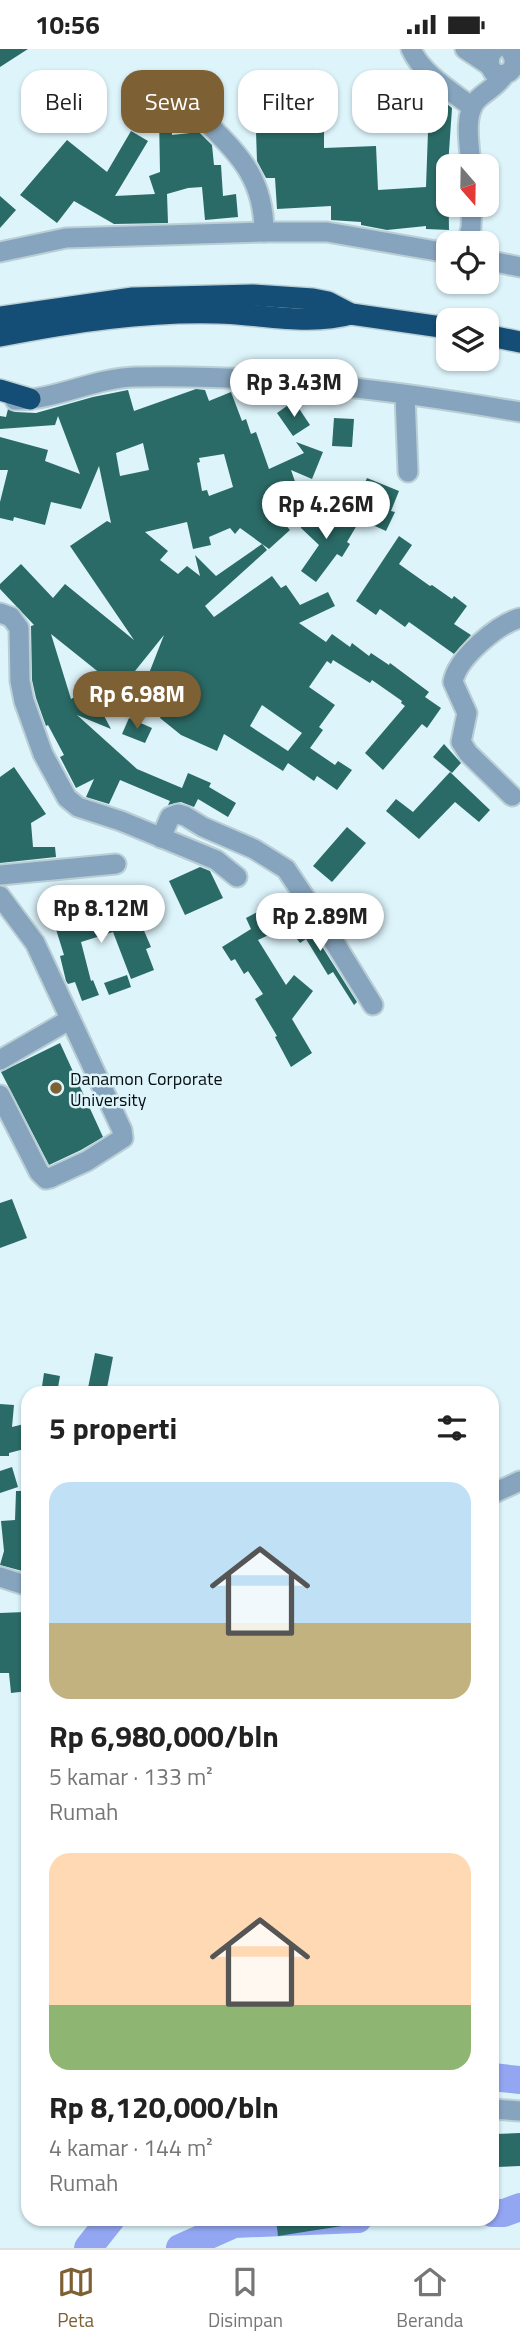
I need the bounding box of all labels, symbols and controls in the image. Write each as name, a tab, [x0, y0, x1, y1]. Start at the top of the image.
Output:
text: 10:56	[35, 5, 100, 44]
chip: Beli	[21, 70, 107, 133]
chip: Sewa	[121, 70, 224, 133]
chip: Filter	[238, 70, 338, 133]
chip: Baru	[352, 70, 448, 133]
north arrow	[436, 154, 499, 217]
map controls	[436, 154, 499, 371]
button: locate	[436, 231, 499, 294]
button: layers	[436, 308, 499, 371]
pin: Rp 3.43M	[222, 359, 366, 419]
text: Rp 3.43M	[246, 364, 342, 399]
pin: Rp 4.26M	[254, 482, 398, 541]
text: Rp 4.26M	[278, 486, 374, 521]
pin: Rp 6.98M	[65, 671, 209, 731]
text: Rp 6.98M	[89, 676, 185, 711]
pin: Rp 8.12M	[29, 885, 173, 945]
text: Rp 8.12M	[53, 890, 149, 925]
pin: Rp 2.89M	[248, 893, 392, 953]
text: Rp 2.89M	[272, 898, 368, 933]
place label: Danamon Corporate University	[70, 1065, 222, 1113]
marker: Danamon Corporate University	[48, 1080, 64, 1096]
text: 5 properti	[49, 1405, 177, 1451]
icon: filters	[433, 1409, 471, 1447]
icon: home	[197, 1528, 323, 1654]
text: Rp 6,980,000/bln	[49, 1713, 279, 1759]
text: 5 kamar · 133 m²	[49, 1759, 213, 1794]
text: Rumah	[49, 1794, 118, 1829]
icon: home	[197, 1899, 323, 2025]
text: Rp 8,120,000/bln	[49, 2084, 279, 2130]
text: 4 kamar · 144 m²	[49, 2130, 213, 2165]
text: Rumah	[49, 2165, 118, 2200]
tab: Peta	[57, 2263, 95, 2334]
tab: Disimpan	[208, 2263, 283, 2334]
tab: Beranda	[396, 2263, 463, 2334]

